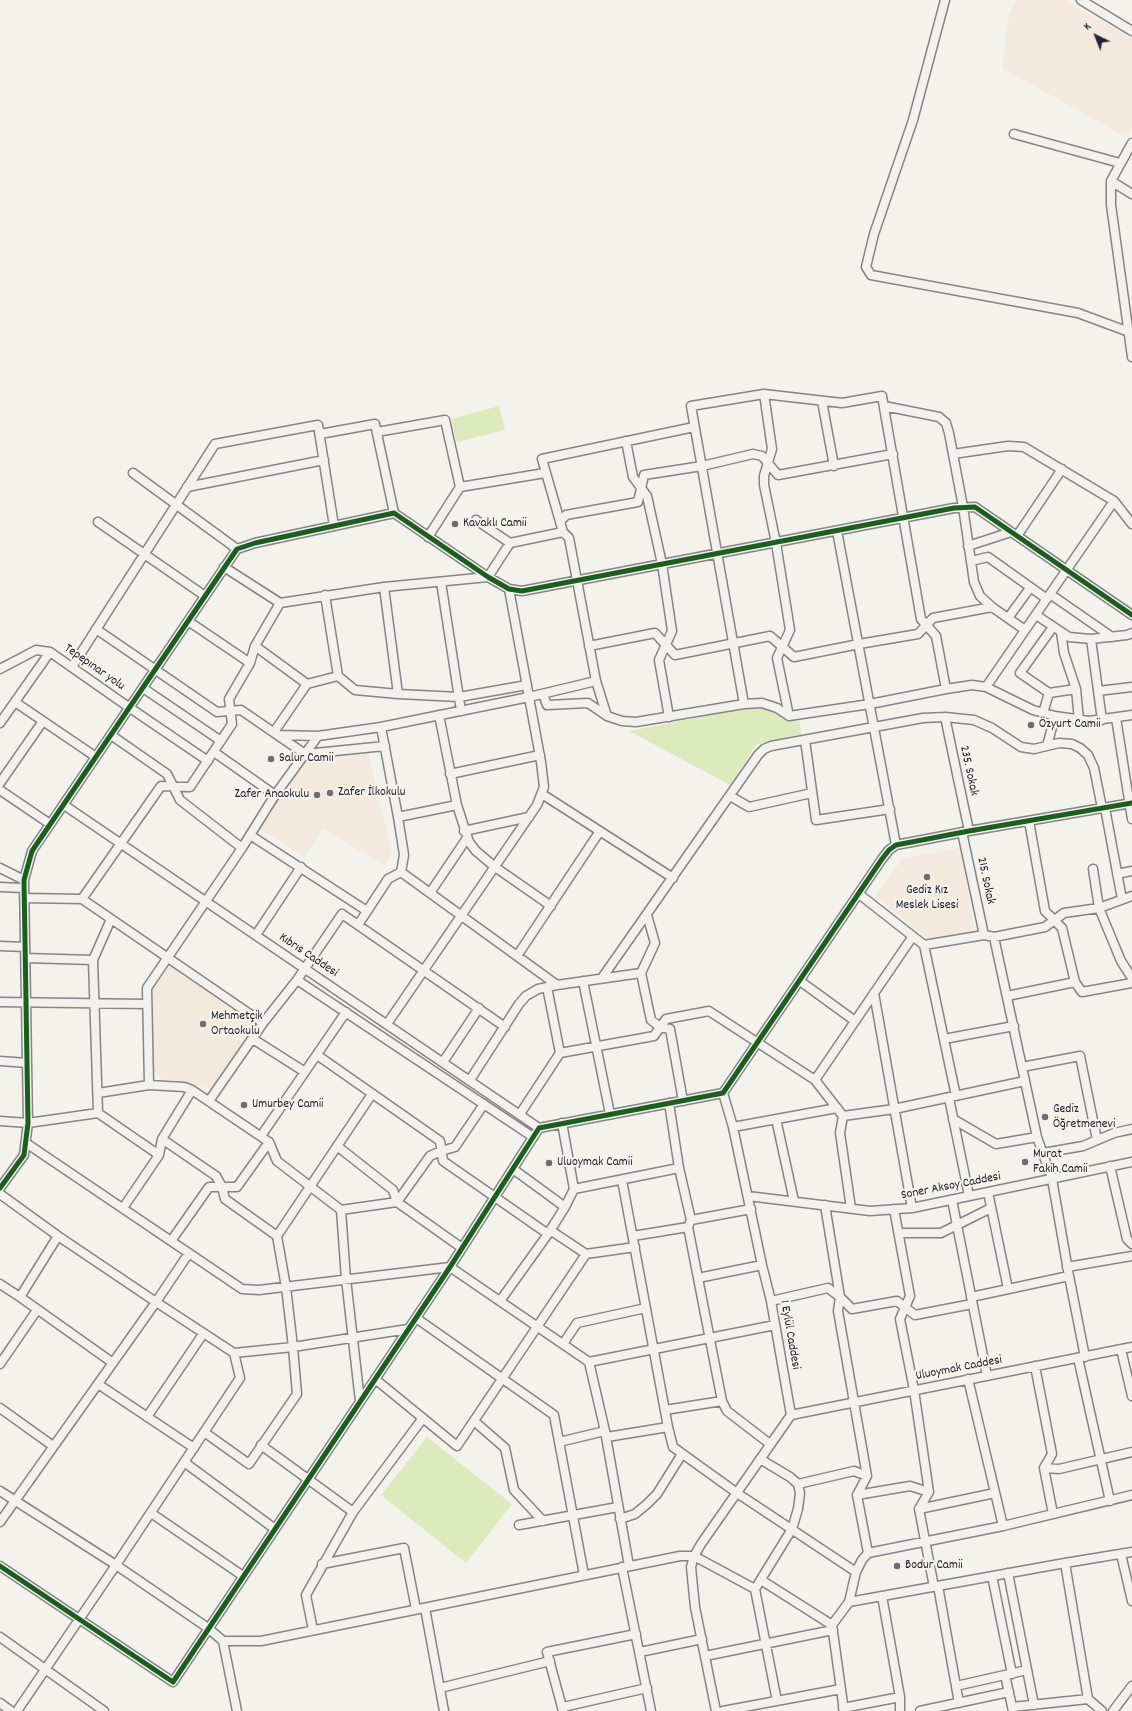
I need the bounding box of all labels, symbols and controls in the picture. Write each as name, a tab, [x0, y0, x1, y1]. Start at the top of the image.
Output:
north arrow	[1076, 16, 1116, 56]
text: K	[1080, 20, 1095, 35]
place label: Kavaklı Camii	[463, 516, 527, 532]
marker: Kavaklı Camii	[450, 519, 460, 529]
street label: Tepepınar yolu	[61, 641, 127, 695]
place label: Özyurt Camii	[1039, 717, 1101, 733]
marker: Özyurt Camii	[1026, 720, 1036, 730]
street label: 235. Sokak	[955, 744, 981, 798]
place label: Salur Camii	[279, 751, 334, 767]
marker: Salur Camii	[266, 754, 276, 764]
place label: Zafer İlkokulu	[338, 785, 405, 801]
place label: Zafer Anaokulu	[234, 787, 309, 803]
marker: Zafer İlkokulu	[325, 788, 335, 798]
marker: Zafer Anaokulu	[312, 790, 322, 800]
street label: 215. Sokak	[972, 856, 998, 906]
marker: Gediz Kız Meslek Lisesi	[922, 872, 932, 882]
place label: Gediz Kız Meslek Lisesi	[896, 883, 958, 914]
street label: Kıbrıs Caddesi	[275, 931, 341, 981]
place label: Mehmetçik Ortaokulu	[211, 1009, 263, 1040]
marker: Mehmetçik Ortaokulu	[198, 1019, 208, 1029]
place label: Umurbey Camii	[252, 1097, 323, 1113]
marker: Umurbey Camii	[239, 1100, 249, 1110]
place label: Gediz Öğretmenevi	[1053, 1102, 1115, 1133]
marker: Gediz Öğretmenevi	[1040, 1112, 1050, 1122]
place label: Murat Fakih Camii	[1033, 1147, 1088, 1178]
place label: Uluoymak Camii	[557, 1155, 633, 1171]
marker: Murat Fakih Camii	[1020, 1157, 1030, 1167]
marker: Uluoymak Camii	[544, 1158, 554, 1168]
street label: Soner Aksoy Caddesi	[900, 1170, 1002, 1204]
street label: 1 Eylül Caddesi	[775, 1299, 803, 1371]
street label: Uluoymak Caddesi	[915, 1353, 1003, 1385]
place label: Bodur Camii	[905, 1558, 963, 1574]
marker: Bodur Camii	[892, 1561, 902, 1571]

